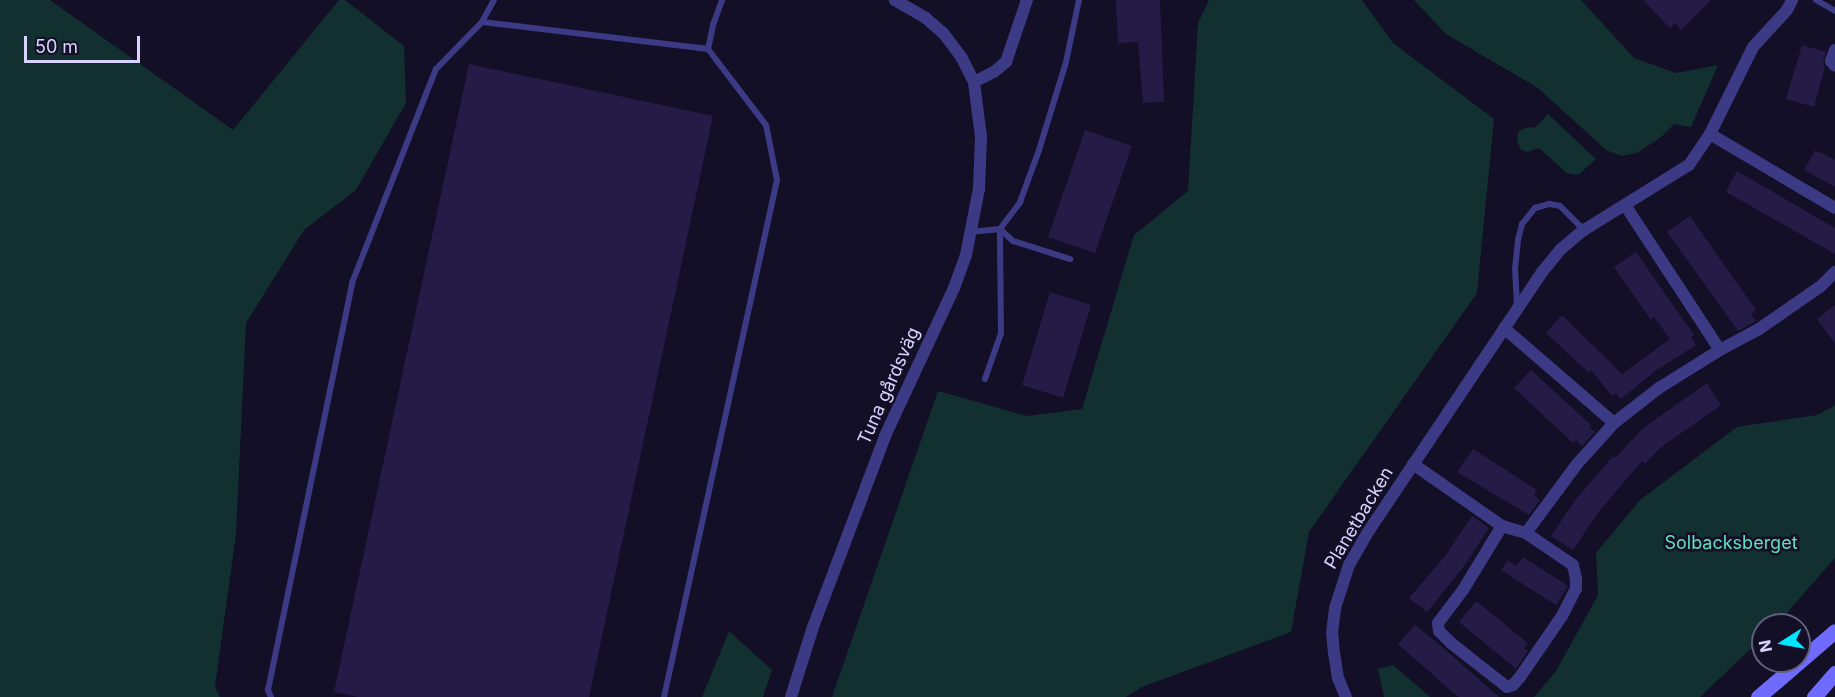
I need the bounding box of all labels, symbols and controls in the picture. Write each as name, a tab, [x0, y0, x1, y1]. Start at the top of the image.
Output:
scale bar	[27, 24, 142, 62]
text: 50 m	[35, 36, 78, 57]
street label: Tuna gårdsväg	[853, 324, 925, 448]
street label: Planetbacken	[1320, 463, 1398, 573]
park label: Solbacksberget	[1664, 532, 1798, 554]
north arrow	[1751, 613, 1811, 673]
text: N	[1754, 638, 1776, 654]

